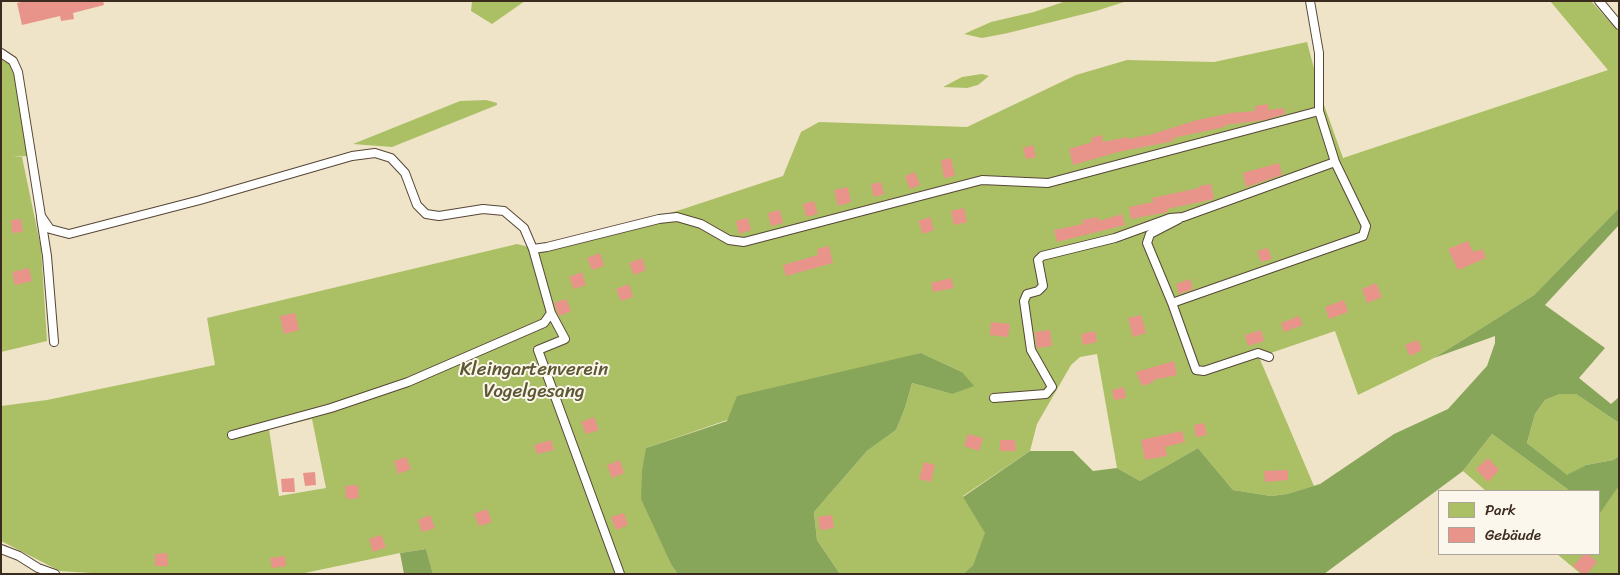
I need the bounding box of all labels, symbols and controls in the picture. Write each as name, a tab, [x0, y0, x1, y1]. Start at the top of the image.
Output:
park label: Kleingartenverein Vogelgesang	[460, 359, 608, 403]
legend	[1438, 490, 1600, 555]
text: Park	[1485, 497, 1516, 523]
text: Gebäude	[1485, 522, 1541, 548]

